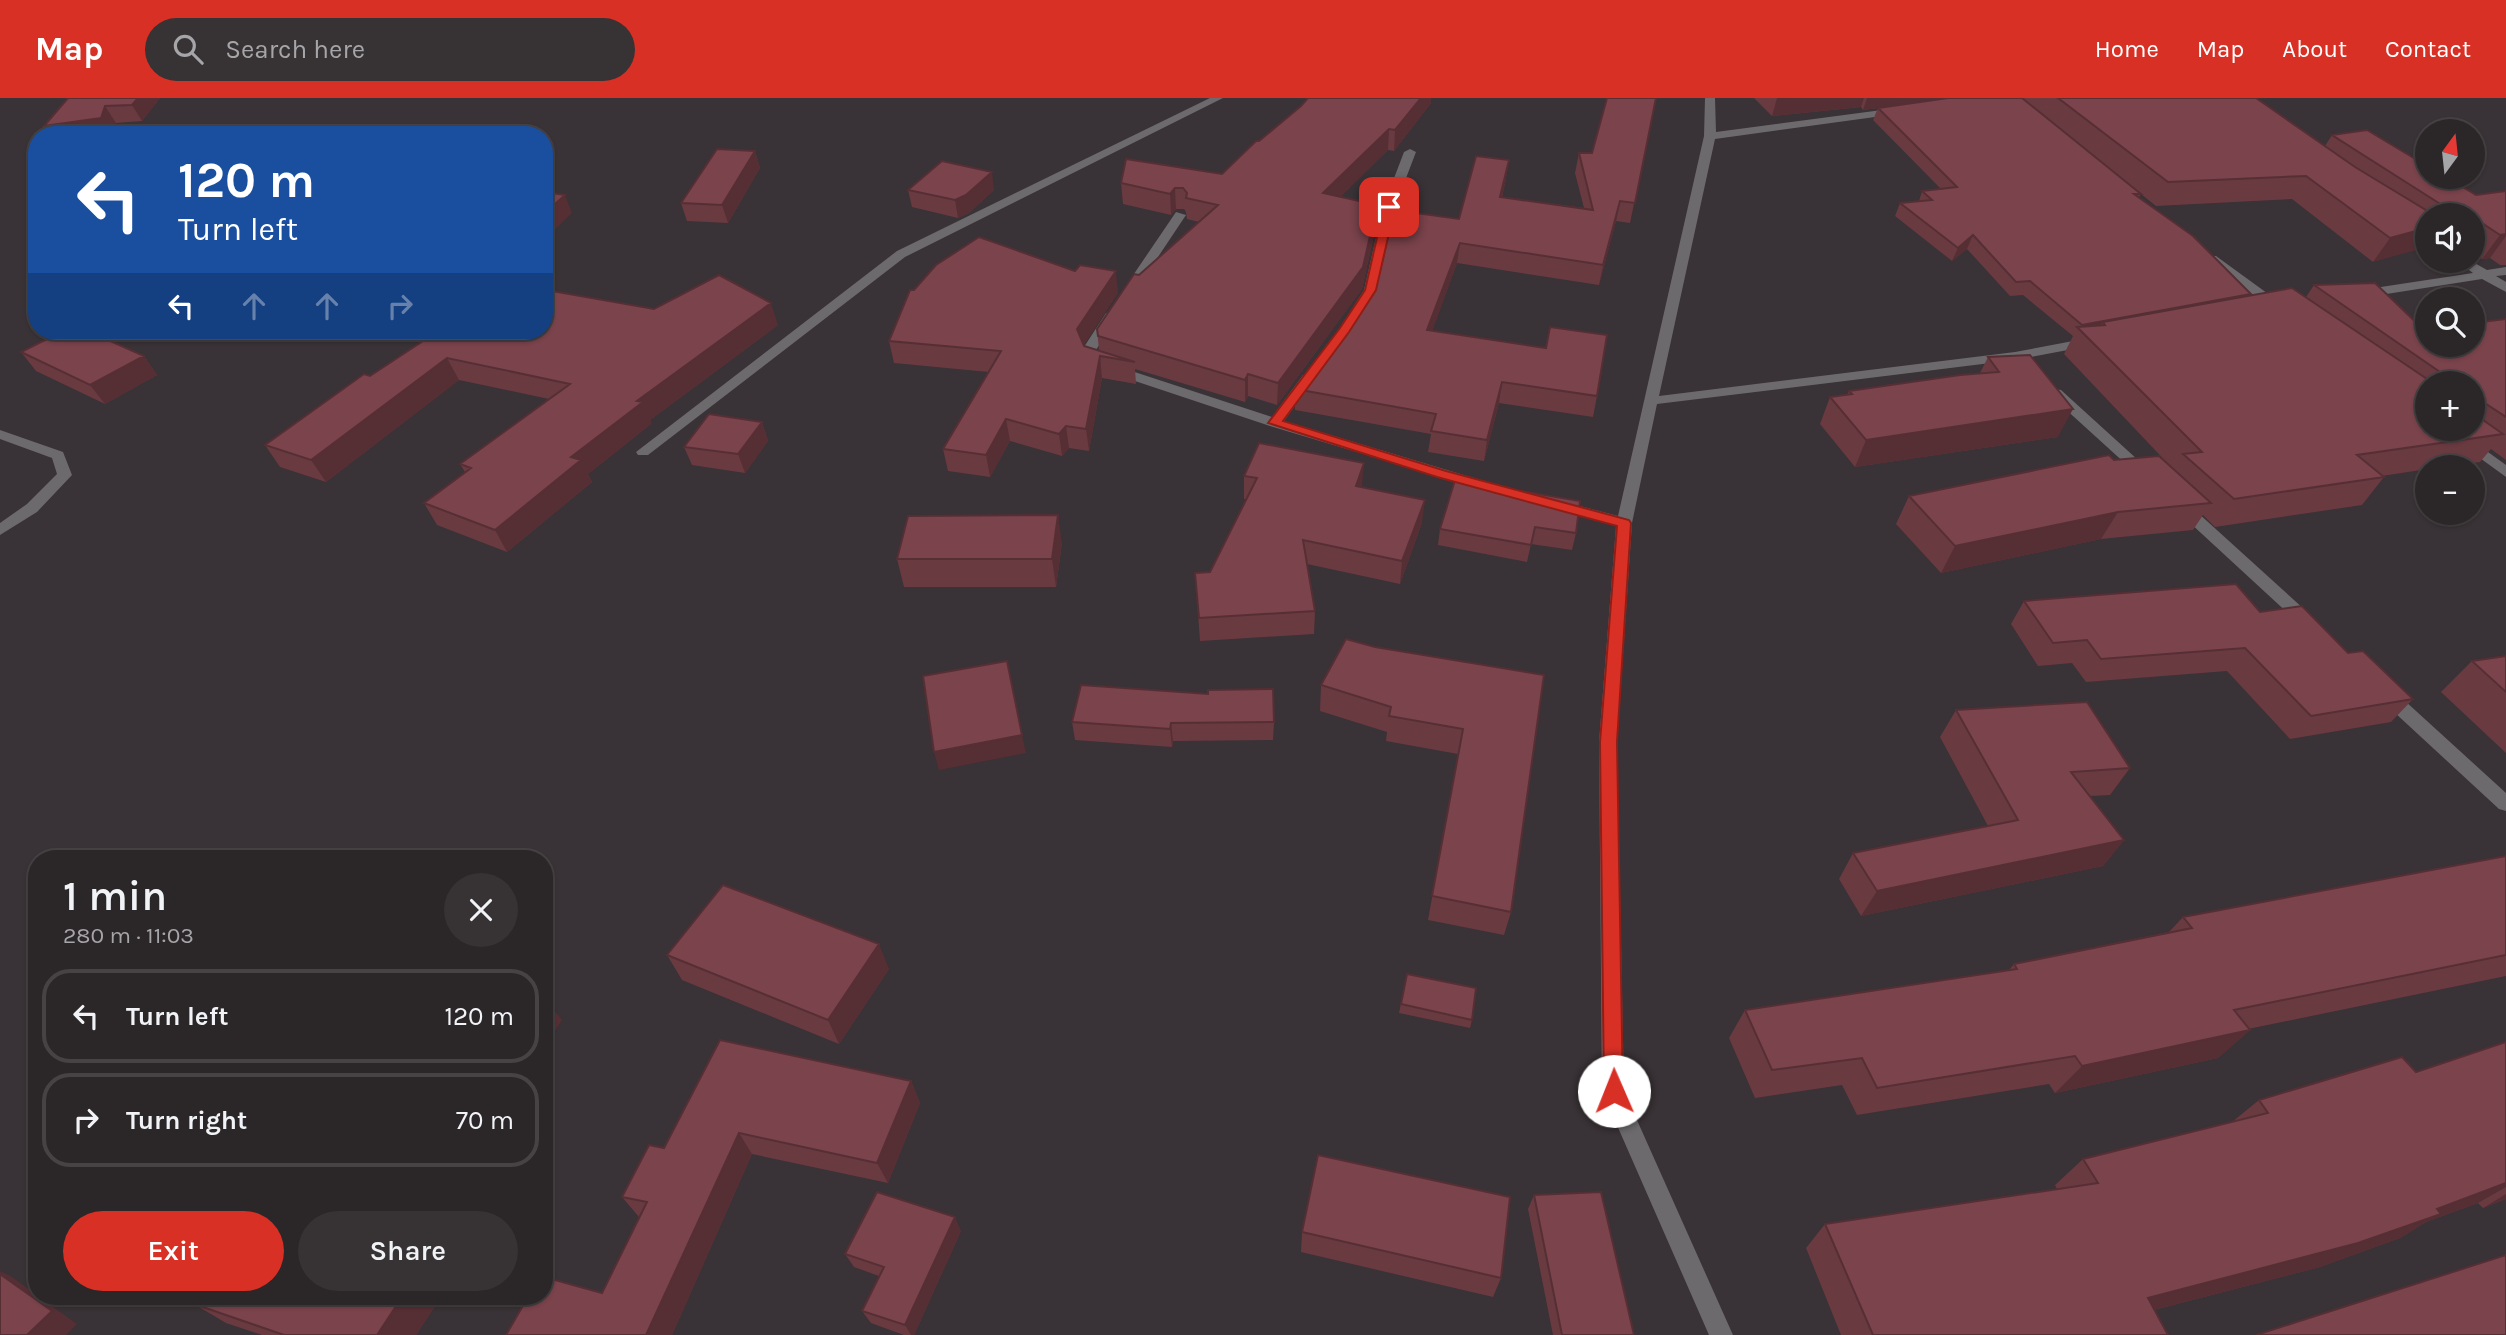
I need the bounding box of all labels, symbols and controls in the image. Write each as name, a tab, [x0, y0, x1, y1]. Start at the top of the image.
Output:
search box	[145, 18, 635, 81]
text: Map	[35, 30, 103, 68]
icon: search	[169, 30, 207, 68]
text: Search here	[225, 34, 365, 65]
text: Home	[2095, 35, 2159, 63]
text: Map	[2197, 35, 2244, 63]
text: About	[2282, 35, 2347, 63]
text: Contact	[2385, 35, 2471, 63]
north arrow	[2415, 119, 2485, 189]
map controls	[2415, 119, 2485, 525]
text: 120 m	[178, 152, 315, 209]
icon: left	[63, 154, 154, 245]
pin	[1359, 177, 1419, 237]
icon: arrive	[1370, 188, 1408, 226]
button: sound	[2415, 203, 2485, 273]
text: Turn left	[178, 211, 298, 248]
icon: left	[162, 287, 200, 325]
icon: ahead	[235, 287, 273, 325]
icon: ahead	[308, 287, 346, 325]
icon: right	[381, 287, 419, 325]
button: search	[2415, 287, 2485, 357]
button: +	[2415, 371, 2485, 441]
button: −	[2415, 455, 2485, 525]
text: 1 min	[63, 871, 167, 921]
button: close	[444, 873, 518, 947]
text: 280 m · 11:03	[63, 922, 194, 949]
icon: left	[67, 997, 105, 1035]
text: Turn left	[126, 1001, 228, 1032]
text: 120 m	[444, 1001, 514, 1032]
position arrow	[1577, 1054, 1651, 1128]
icon: right	[67, 1101, 105, 1139]
text: Turn right	[126, 1105, 247, 1136]
text: 70 m	[456, 1105, 514, 1136]
button: Exit	[63, 1211, 284, 1291]
button: Share	[298, 1211, 518, 1291]

